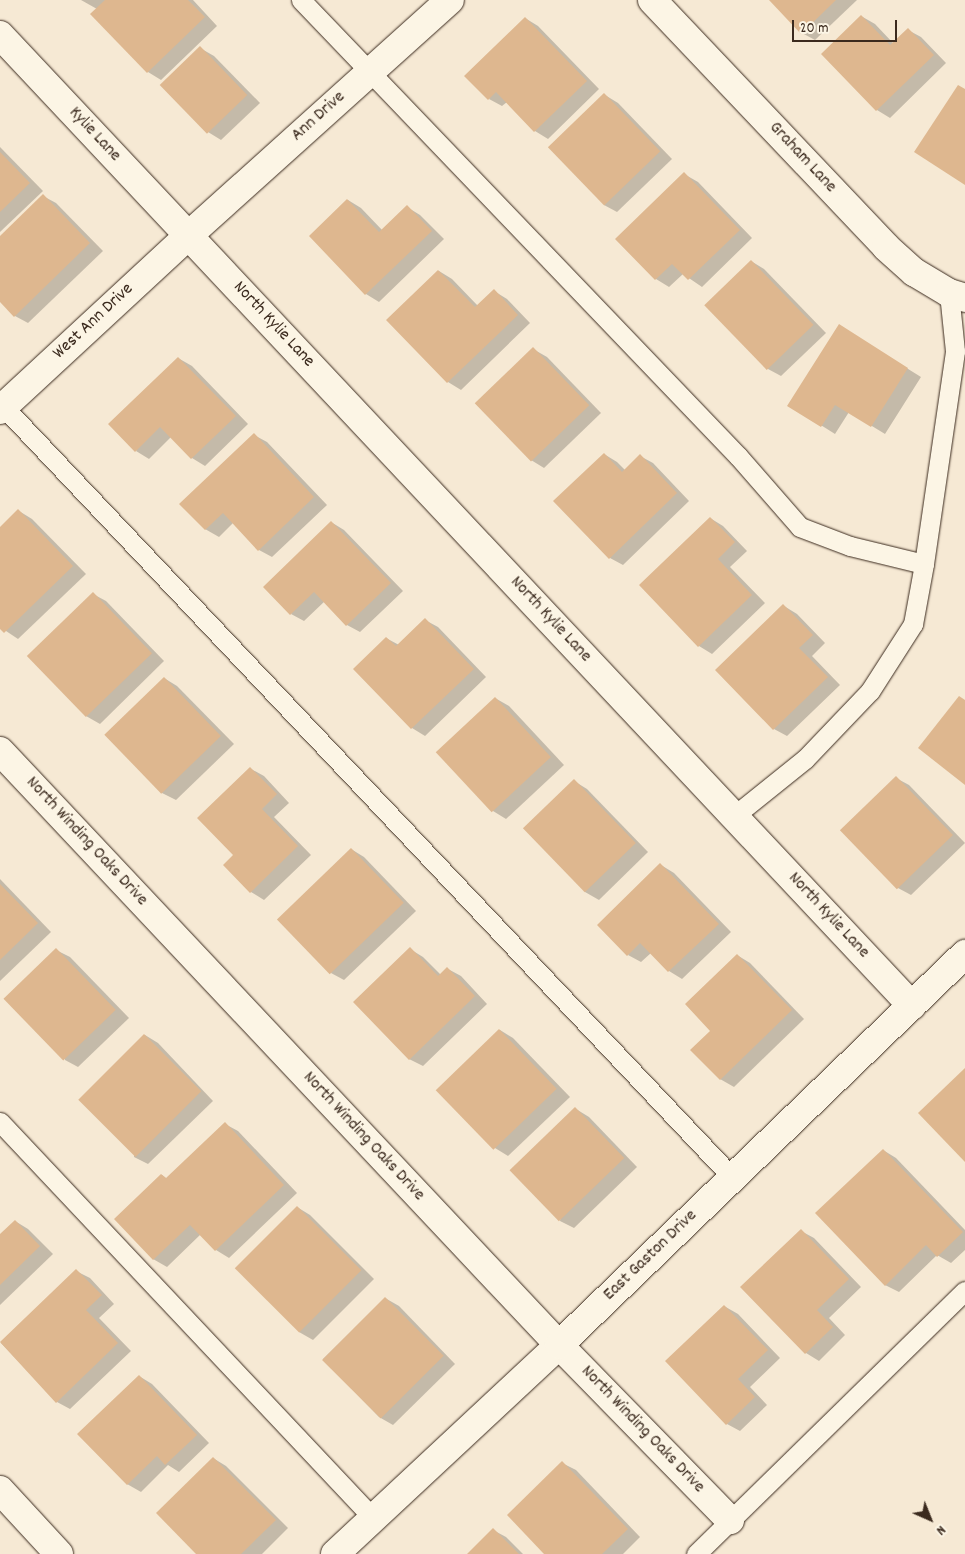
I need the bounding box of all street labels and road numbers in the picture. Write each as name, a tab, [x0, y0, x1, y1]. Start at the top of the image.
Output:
street label: Ann Drive	[288, 87, 350, 147]
street label: Kylie Lane	[63, 103, 125, 167]
street label: Graham Lane	[764, 118, 840, 198]
street label: North Kylie Lane	[228, 277, 318, 373]
street label: West Ann Drive	[49, 279, 139, 365]
street label: North Kylie Lane	[505, 572, 595, 668]
street label: North Winding Oaks Drive	[20, 773, 152, 911]
street label: North Kylie Lane	[783, 868, 873, 964]
street label: North Winding Oaks Drive	[297, 1068, 429, 1206]
street label: East Gaston Drive	[600, 1206, 702, 1306]
street label: North Winding Oaks Drive	[575, 1362, 709, 1498]

